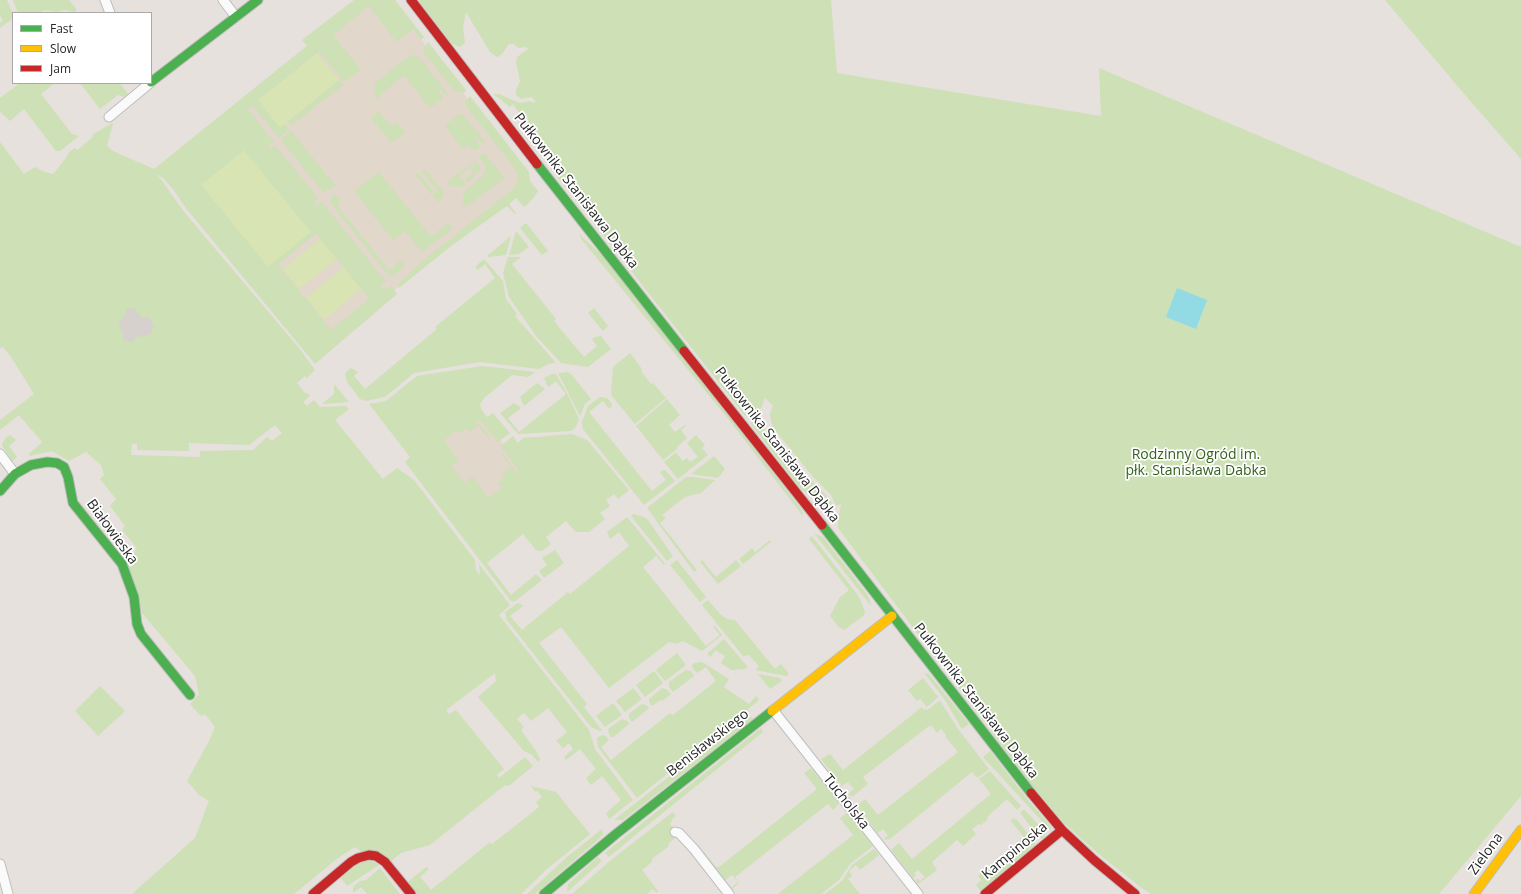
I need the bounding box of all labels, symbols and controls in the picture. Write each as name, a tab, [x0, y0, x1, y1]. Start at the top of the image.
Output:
legend	[12, 12, 152, 84]
text: Fast	[50, 20, 73, 37]
text: Slow	[50, 40, 76, 57]
text: Jam	[50, 60, 71, 77]
street label: Pułkownika Stanisława Dąbka	[510, 110, 642, 272]
street label: Pułkownika Stanisława Dąbka	[711, 364, 843, 526]
park label: Rodzinny Ogród im. płk. Stanisława Dabka	[1125, 447, 1267, 480]
street label: Białowieska	[83, 496, 141, 568]
street label: Pułkownika Stanisława Dąbka	[910, 620, 1042, 782]
street label: Benisławskiego	[664, 706, 752, 780]
street label: Tucholska	[819, 771, 873, 833]
street label: Kampinoska	[979, 819, 1051, 883]
street label: Zielona	[1465, 830, 1507, 878]

